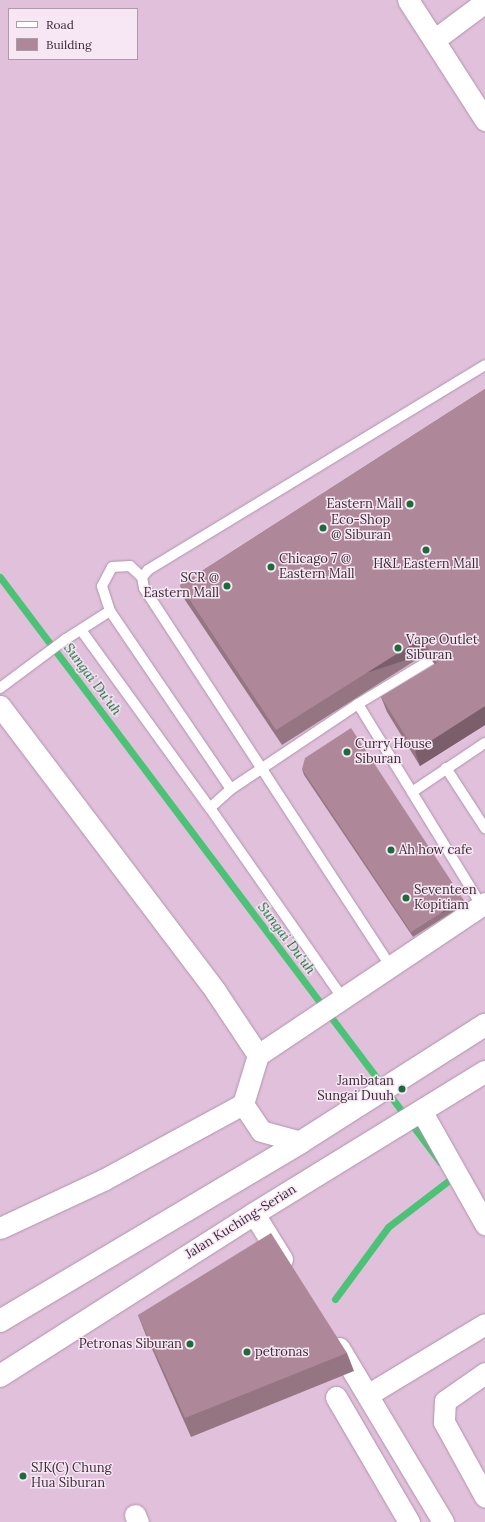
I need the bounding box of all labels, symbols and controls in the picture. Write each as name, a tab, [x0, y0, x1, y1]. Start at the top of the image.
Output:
legend	[8, 8, 138, 60]
text: Road	[46, 17, 74, 32]
text: Building	[46, 37, 92, 52]
place label: Eastern Mall	[326, 496, 402, 512]
marker: Eastern Mall	[405, 499, 415, 509]
place label: Eco-Shop @ Siburan	[331, 513, 391, 544]
marker: Eco-Shop @ Siburan	[318, 523, 328, 533]
marker: H&L Eastern Mall	[421, 545, 431, 555]
place label: Chicago 7 @ Eastern Mall	[279, 552, 355, 583]
place label: H&L Eastern Mall	[373, 556, 479, 572]
marker: Chicago 7 @ Eastern Mall	[266, 562, 276, 572]
place label: SCR @ Eastern Mall	[143, 571, 219, 602]
marker: SCR @ Eastern Mall	[222, 581, 232, 591]
place label: Vape Outlet Siburan	[406, 633, 478, 664]
water label: Sungai Du'uh	[61, 640, 125, 718]
marker: Vape Outlet Siburan	[393, 643, 403, 653]
place label: Curry House Siburan	[355, 737, 432, 768]
marker: Curry House Siburan	[342, 747, 352, 757]
place label: Ah how cafe	[399, 842, 472, 858]
marker: Ah how cafe	[386, 845, 396, 855]
place label: Seventeen Kopitiam	[414, 883, 477, 914]
marker: Seventeen Kopitiam	[401, 893, 411, 903]
water label: Sungai Du'uh	[255, 899, 319, 977]
place label: Jambatan Sungai Duuh	[317, 1074, 394, 1105]
marker: Jambatan Sungai Duuh	[397, 1084, 407, 1094]
street label: Jalan Kuching-Serian	[183, 1182, 299, 1262]
place label: Petronas Siburan	[79, 1336, 182, 1352]
marker: Petronas Siburan	[185, 1339, 195, 1349]
place label: petronas	[255, 1344, 309, 1360]
marker: petronas	[242, 1347, 252, 1357]
place label: SJK(C) Chung Hua Siburan	[31, 1461, 112, 1492]
marker: SJK(C) Chung Hua Siburan	[18, 1471, 28, 1481]

